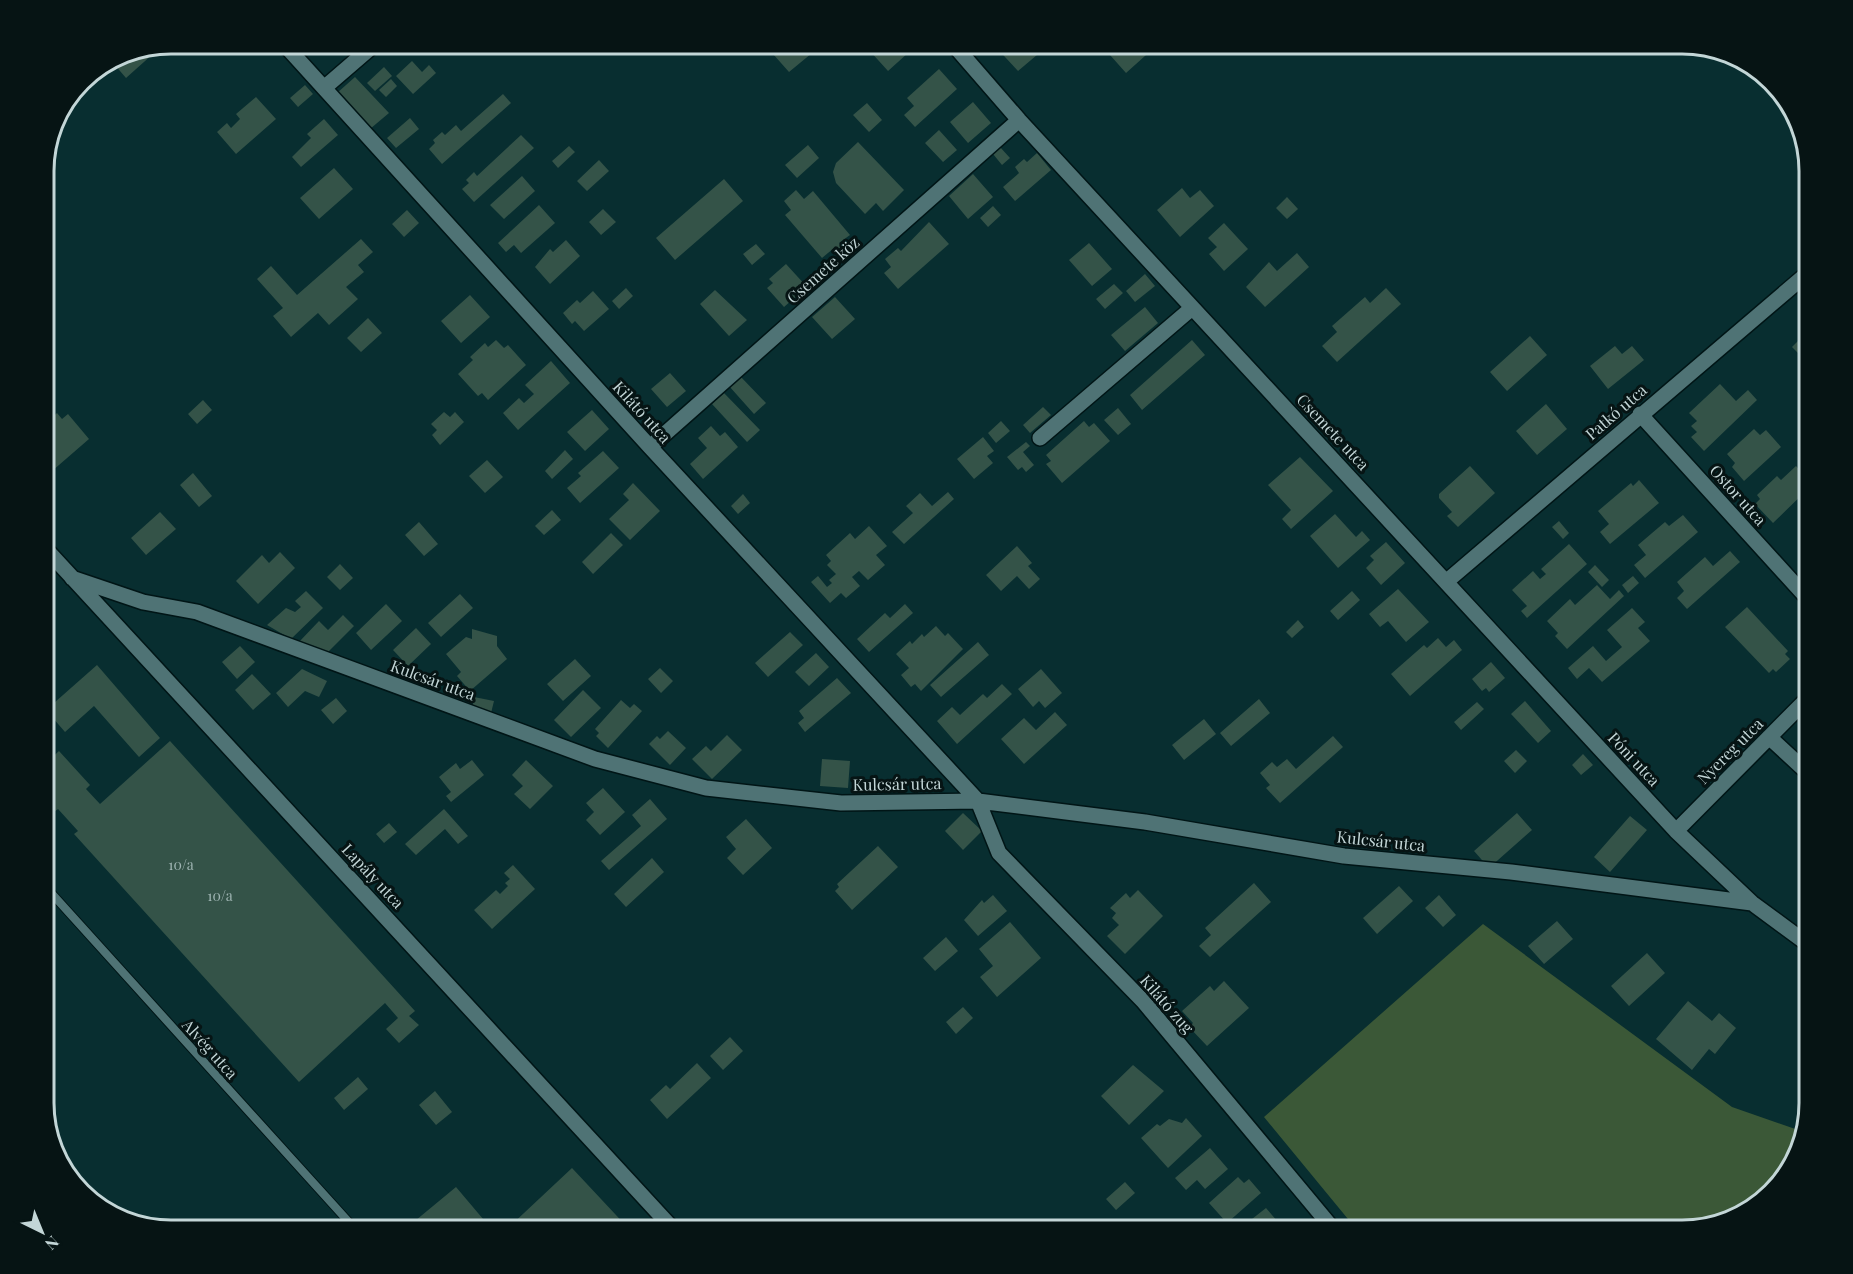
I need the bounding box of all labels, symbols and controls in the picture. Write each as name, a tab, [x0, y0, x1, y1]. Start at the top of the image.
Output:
street label: Csemete köz	[782, 231, 864, 308]
street label: Kilátó utca	[609, 376, 676, 447]
street label: Patkó utca	[1581, 379, 1651, 444]
street label: Csemete utca	[1293, 389, 1374, 474]
street label: Ostor utca	[1706, 460, 1771, 530]
street label: Kulcsár utca	[388, 655, 478, 705]
street label: Nyereg utca	[1692, 713, 1767, 788]
street label: Póni utca	[1604, 727, 1665, 790]
street label: Kulcsár utca	[853, 772, 941, 795]
street label: Kulcsár utca	[1336, 825, 1426, 856]
street label: Lapály utca	[338, 839, 409, 913]
house number: 10/a	[168, 855, 194, 874]
house number: 10/a	[207, 886, 233, 905]
street label: Kilátó zug	[1136, 970, 1199, 1038]
street label: Alvég utca	[177, 1014, 243, 1083]
north arrow	[12, 1202, 72, 1262]
text: N	[41, 1232, 64, 1255]

